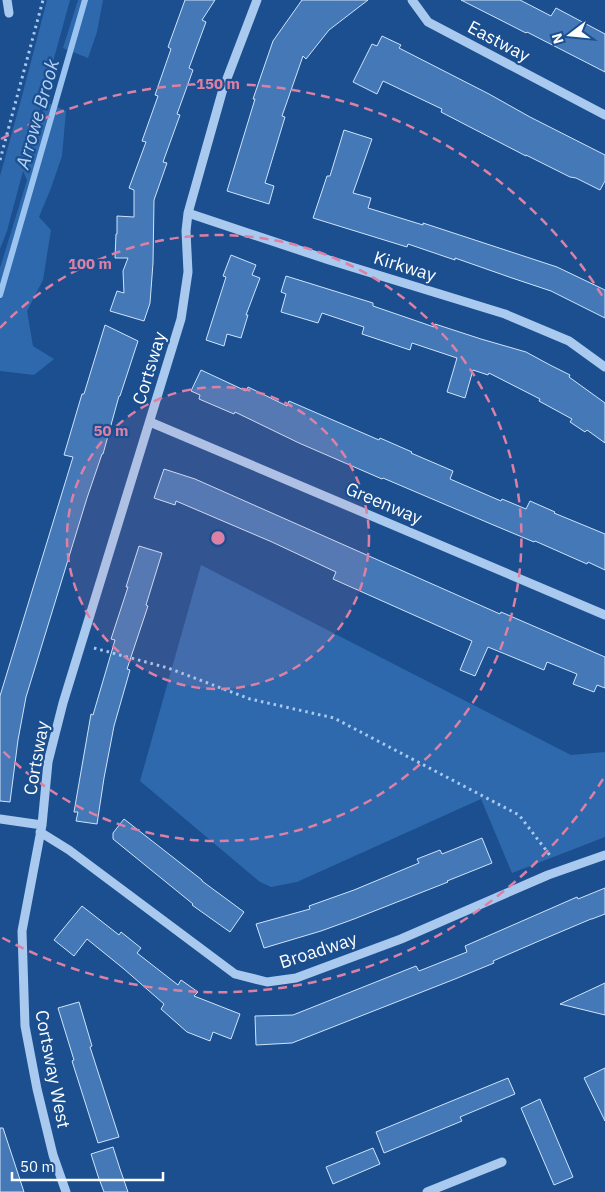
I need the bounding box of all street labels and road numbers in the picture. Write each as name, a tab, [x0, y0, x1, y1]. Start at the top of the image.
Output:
street label: Eastway	[464, 15, 534, 67]
street label: Kirkway	[371, 246, 439, 286]
street label: Cortsway	[127, 329, 171, 407]
street label: Greenway	[342, 477, 426, 529]
street label: Cortsway	[18, 719, 54, 797]
street label: Broadway	[276, 927, 360, 973]
street label: Cortsway West	[30, 1008, 76, 1130]

